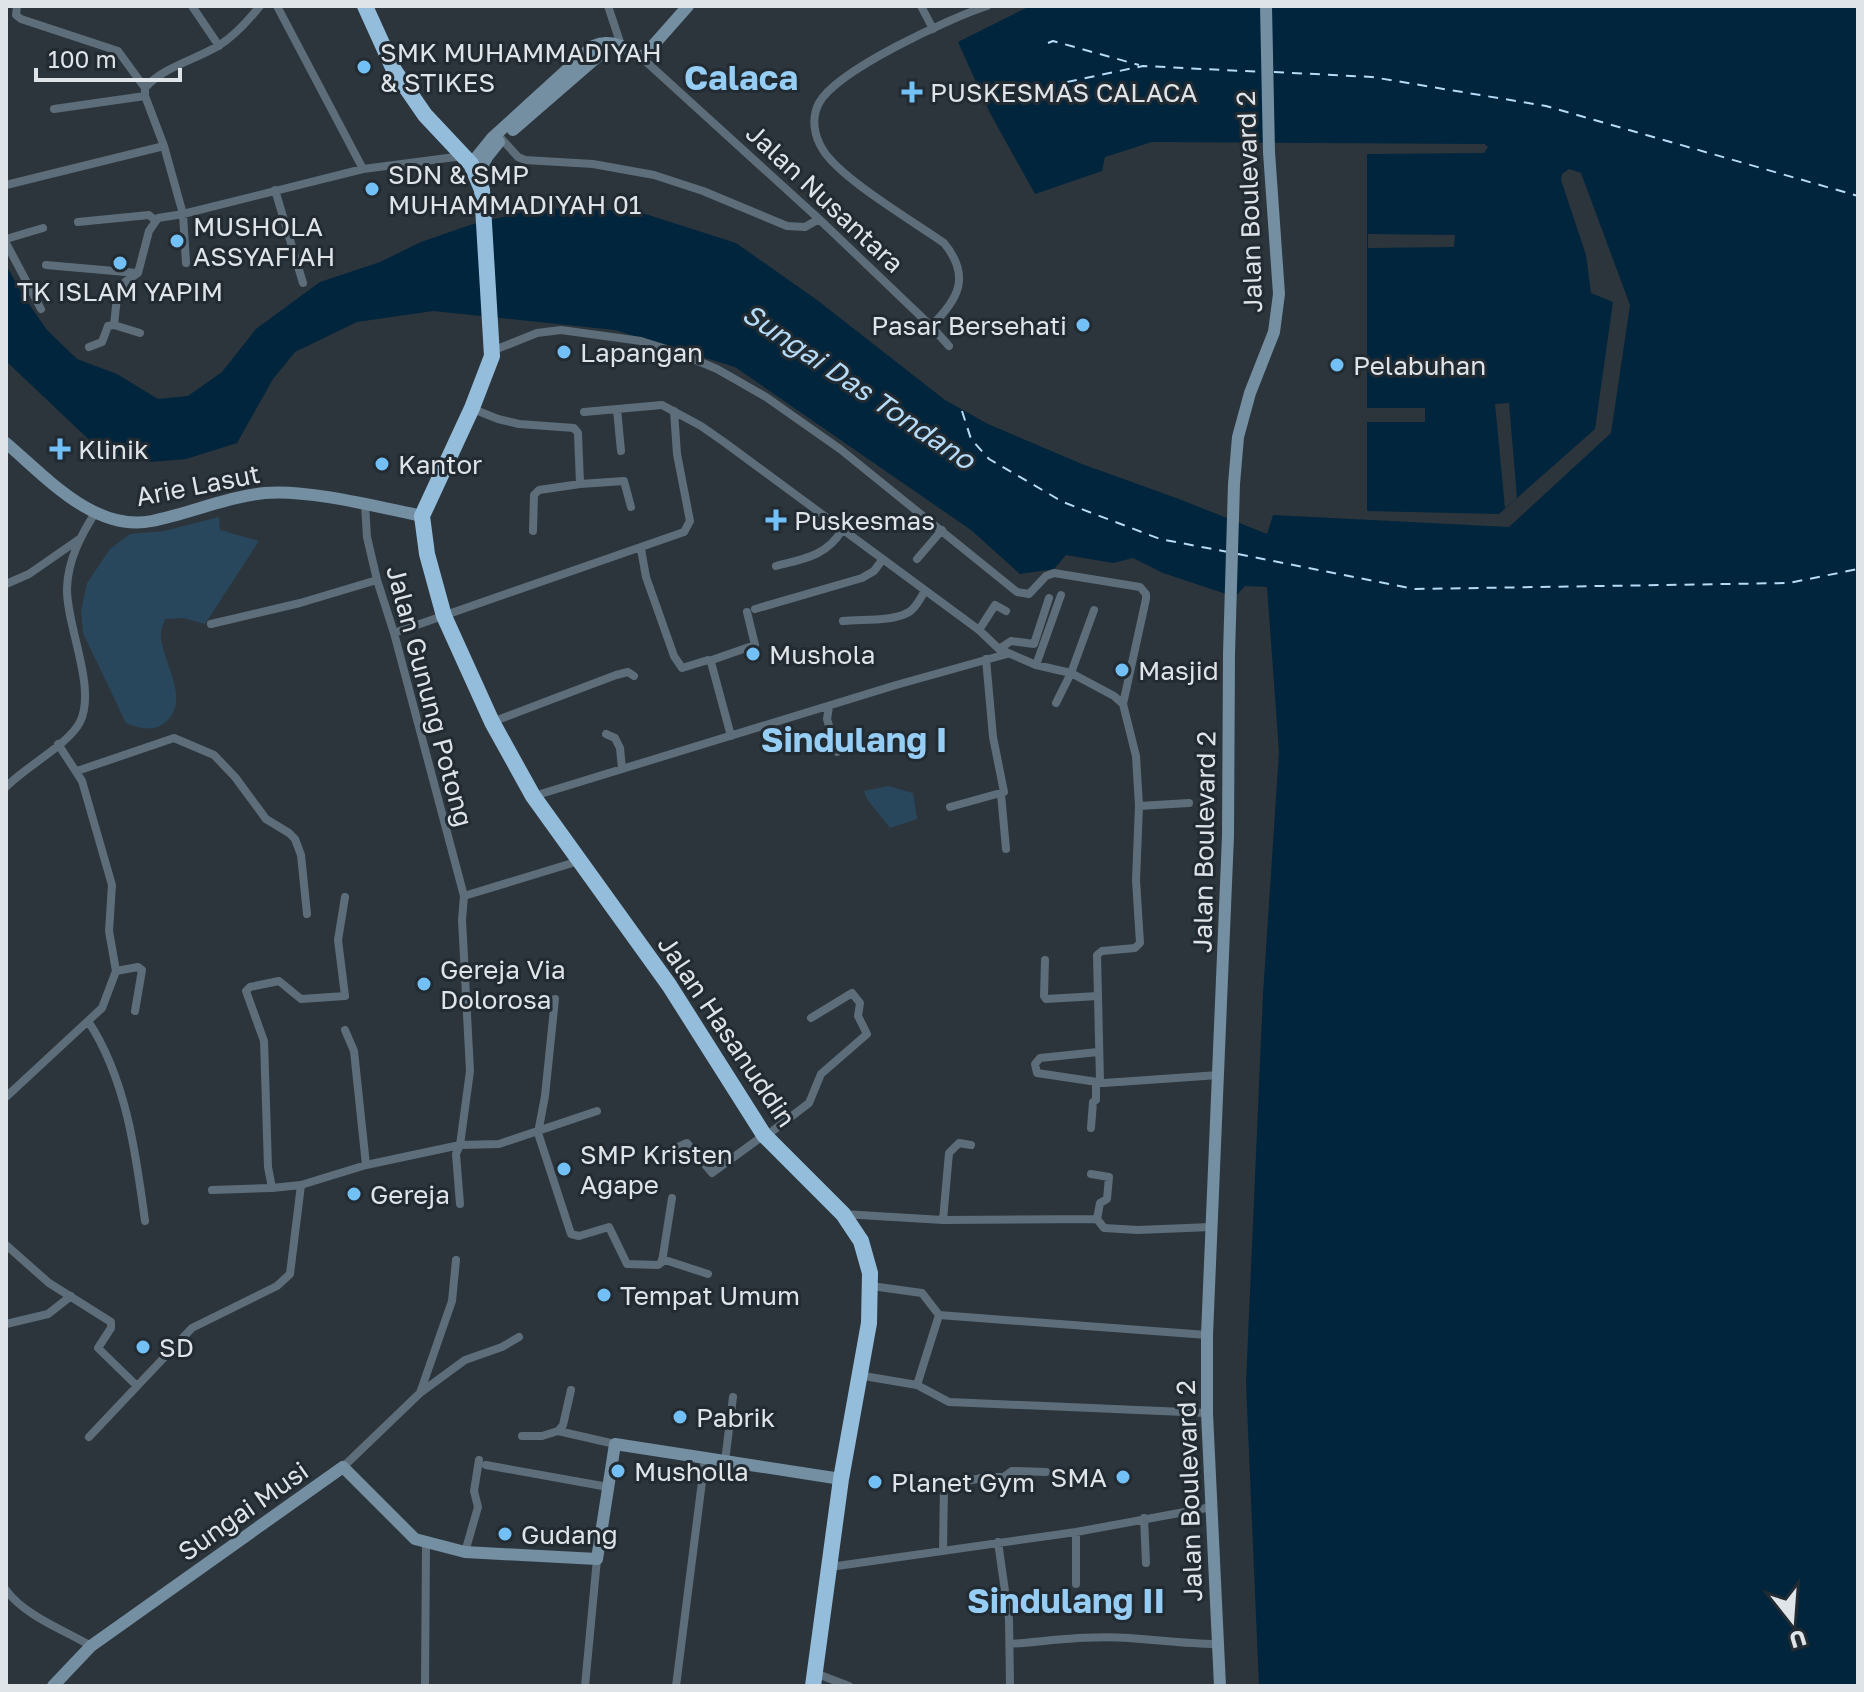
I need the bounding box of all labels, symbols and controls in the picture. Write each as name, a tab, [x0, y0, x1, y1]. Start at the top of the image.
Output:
scale bar	[36, 32, 180, 82]
place label: SMK MUHAMMADIYAH & STIKES	[380, 37, 662, 98]
text: 100 m	[48, 44, 117, 73]
district label: Calaca	[684, 57, 798, 97]
marker: SMK MUHAMMADIYAH & STIKES	[355, 58, 373, 76]
place label: PUSKESMAS CALACA	[930, 77, 1197, 108]
marker: PUSKESMAS CALACA	[901, 81, 923, 103]
street label: Jalan Boulevard 2	[1230, 91, 1268, 313]
street label: Jalan Nusantara	[740, 117, 910, 279]
place label: SDN & SMP MUHAMMADIYAH 01	[388, 159, 641, 220]
marker: SDN & SMP MUHAMMADIYAH 01	[363, 180, 381, 198]
place label: MUSHOLA ASSYAFIAH	[193, 211, 335, 272]
marker: MUSHOLA ASSYAFIAH	[168, 232, 186, 250]
marker: TK ISLAM YAPIM	[111, 254, 129, 272]
place label: TK ISLAM YAPIM	[17, 276, 223, 307]
water label: Sungai Das Tondano	[737, 296, 983, 477]
place label: Pasar Bersehati	[871, 310, 1067, 341]
marker: Pasar Bersehati	[1074, 316, 1092, 334]
place label: Lapangan	[580, 337, 703, 368]
marker: Lapangan	[555, 343, 573, 361]
place label: Pelabuhan	[1353, 350, 1486, 381]
marker: Pelabuhan	[1328, 356, 1346, 374]
place label: Klinik	[78, 434, 149, 465]
marker: Klinik	[49, 438, 71, 460]
place label: Kantor	[398, 449, 482, 480]
marker: Kantor	[373, 455, 391, 473]
street label: Arie Lasut	[133, 458, 263, 512]
place label: Puskesmas	[794, 505, 935, 536]
marker: Puskesmas	[765, 509, 787, 531]
street label: Jalan Gunung Potong	[380, 562, 480, 830]
place label: Mushola	[769, 639, 875, 670]
marker: Mushola	[744, 645, 762, 663]
place label: Masjid	[1138, 655, 1219, 686]
marker: Masjid	[1113, 661, 1131, 679]
district label: Sindulang I	[761, 719, 947, 759]
street label: Jalan Boulevard 2	[1187, 731, 1221, 953]
street label: Jalan Hasanuddin	[651, 929, 803, 1133]
place label: Gereja Via Dolorosa	[440, 954, 566, 1015]
marker: Gereja Via Dolorosa	[415, 975, 433, 993]
place label: SMP Kristen Agape	[580, 1139, 733, 1200]
marker: SMP Kristen Agape	[555, 1160, 573, 1178]
place label: Gereja	[370, 1179, 450, 1210]
marker: Gereja	[345, 1185, 363, 1203]
place label: Tempat Umum	[620, 1280, 800, 1311]
marker: Tempat Umum	[595, 1286, 613, 1304]
place label: SD	[159, 1332, 194, 1363]
marker: SD	[134, 1338, 152, 1356]
street label: Jalan Boulevard 2	[1170, 1380, 1208, 1602]
place label: Pabrik	[696, 1402, 776, 1433]
marker: Pabrik	[671, 1408, 689, 1426]
street label: Sungai Musi	[172, 1455, 314, 1567]
place label: Musholla	[634, 1456, 749, 1487]
marker: Musholla	[609, 1462, 627, 1480]
place label: SMA	[1051, 1462, 1107, 1493]
place label: Planet Gym	[891, 1467, 1035, 1498]
marker: SMA	[1114, 1468, 1132, 1486]
marker: Planet Gym	[866, 1473, 884, 1491]
place label: Gudang	[521, 1519, 618, 1550]
marker: Gudang	[496, 1525, 514, 1543]
district label: Sindulang II	[967, 1580, 1165, 1620]
north arrow	[1752, 1580, 1832, 1660]
text: U	[1786, 1624, 1810, 1655]

